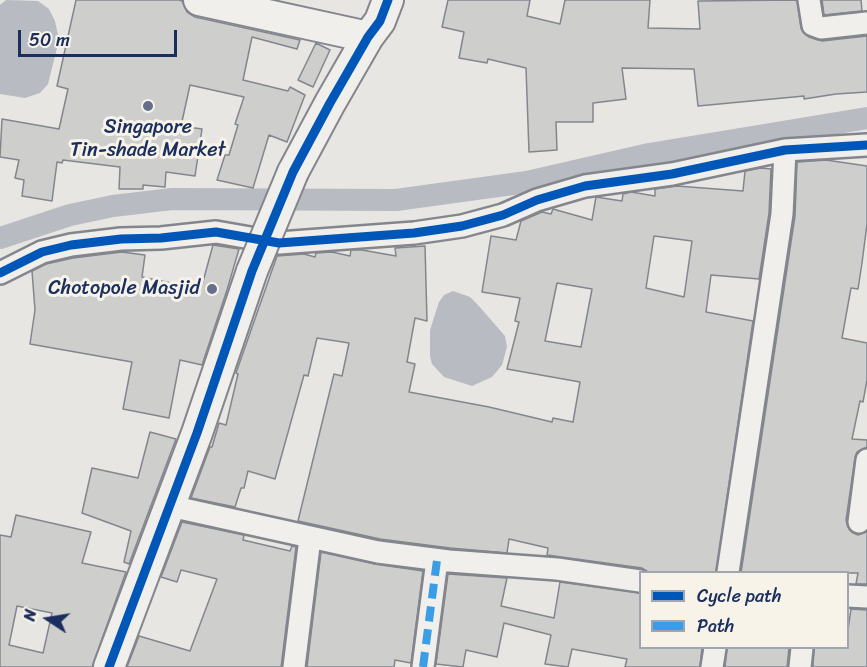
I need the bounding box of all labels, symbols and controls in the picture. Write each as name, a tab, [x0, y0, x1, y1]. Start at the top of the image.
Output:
scale bar	[21, 18, 180, 56]
text: 50 m	[29, 24, 70, 56]
marker: Singapore Tin-shade Market	[141, 99, 155, 113]
place label: Singapore Tin-shade Market	[70, 116, 226, 163]
place label: Chotopole Masjid	[48, 277, 200, 301]
marker: Chotopole Masjid	[205, 282, 219, 296]
legend	[639, 571, 849, 649]
text: Cycle path	[697, 580, 781, 612]
north arrow	[18, 589, 78, 649]
text: N	[15, 607, 45, 624]
text: Path	[697, 610, 734, 642]

